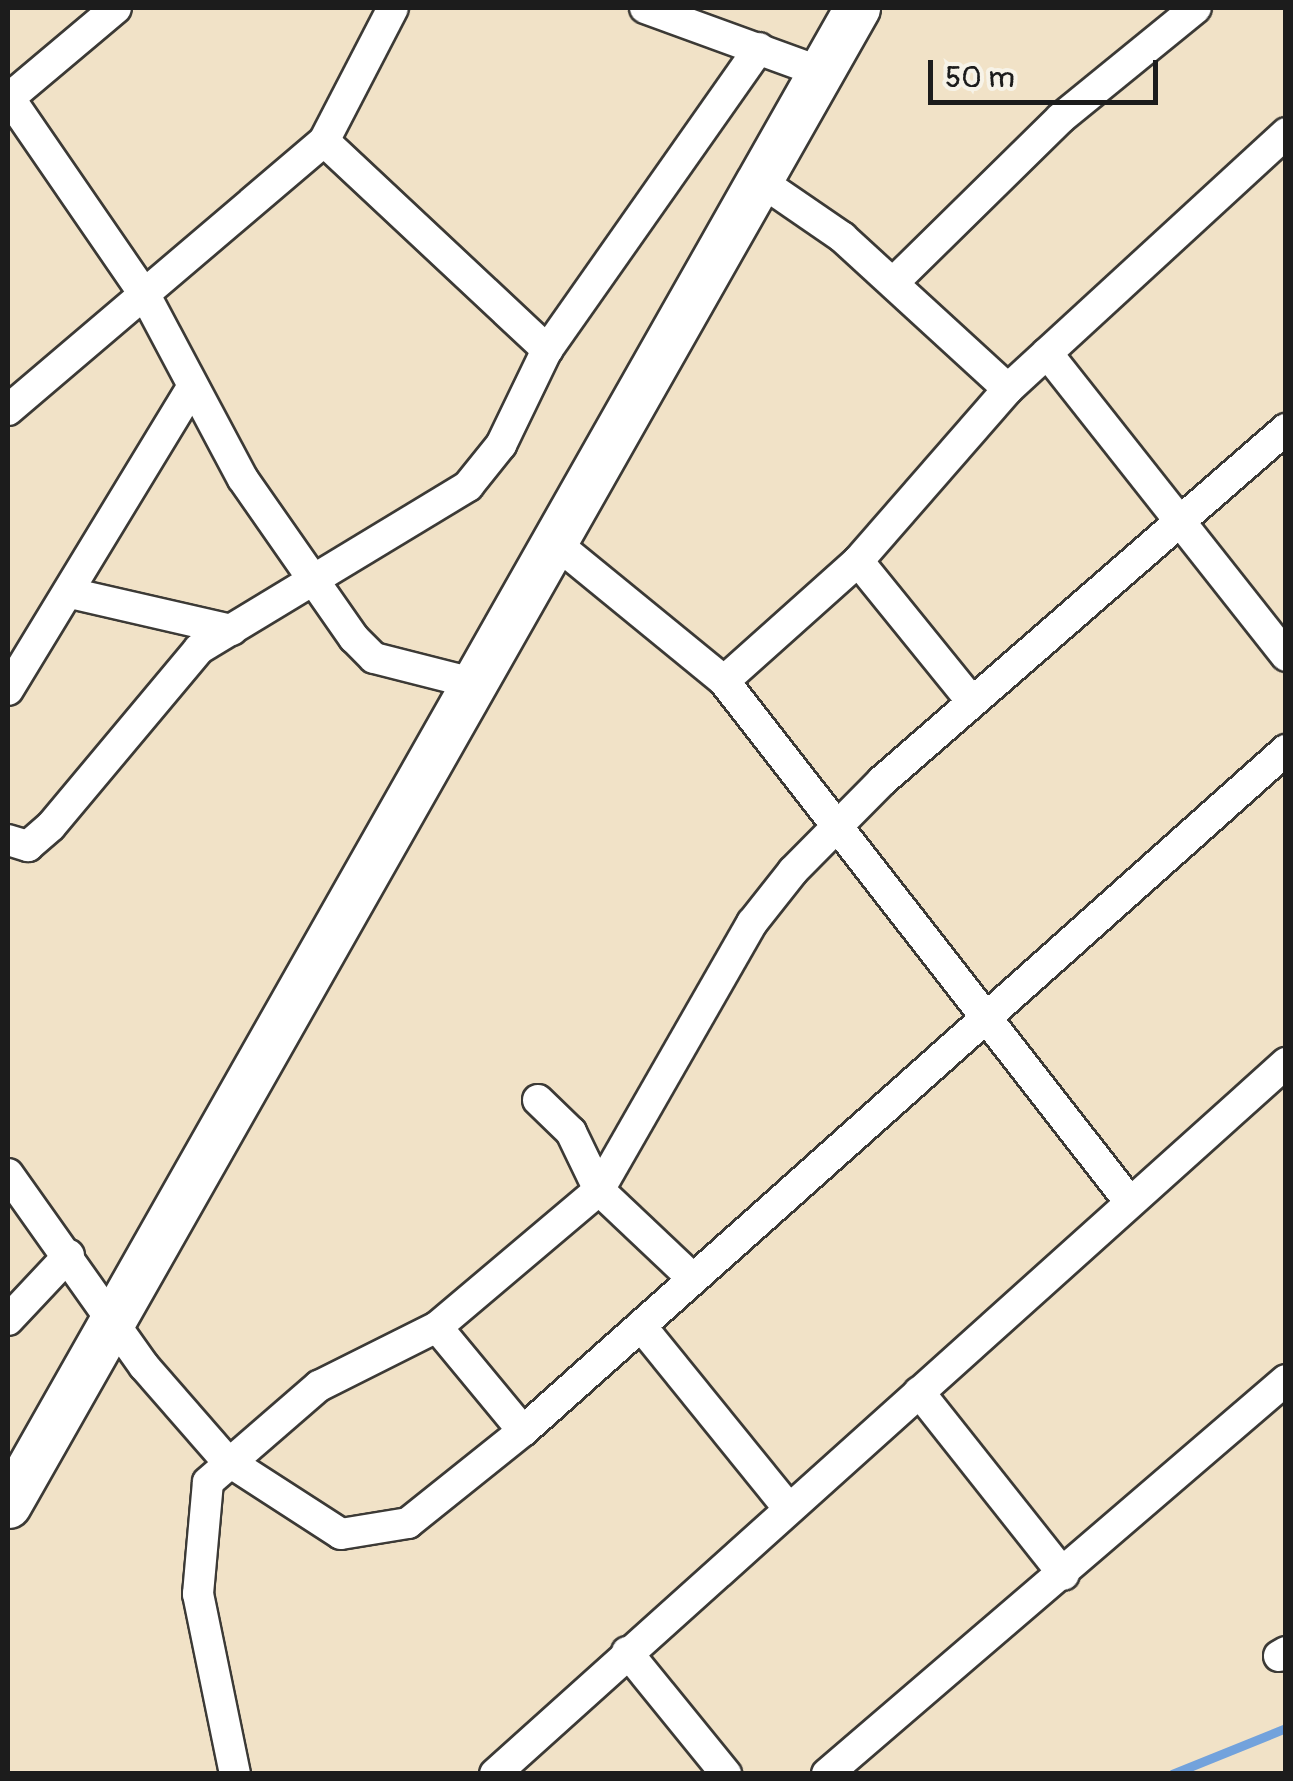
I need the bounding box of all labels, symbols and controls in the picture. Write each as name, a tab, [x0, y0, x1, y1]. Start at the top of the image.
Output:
scale bar	[933, 40, 1163, 102]
text: 50 m	[945, 59, 1015, 96]

